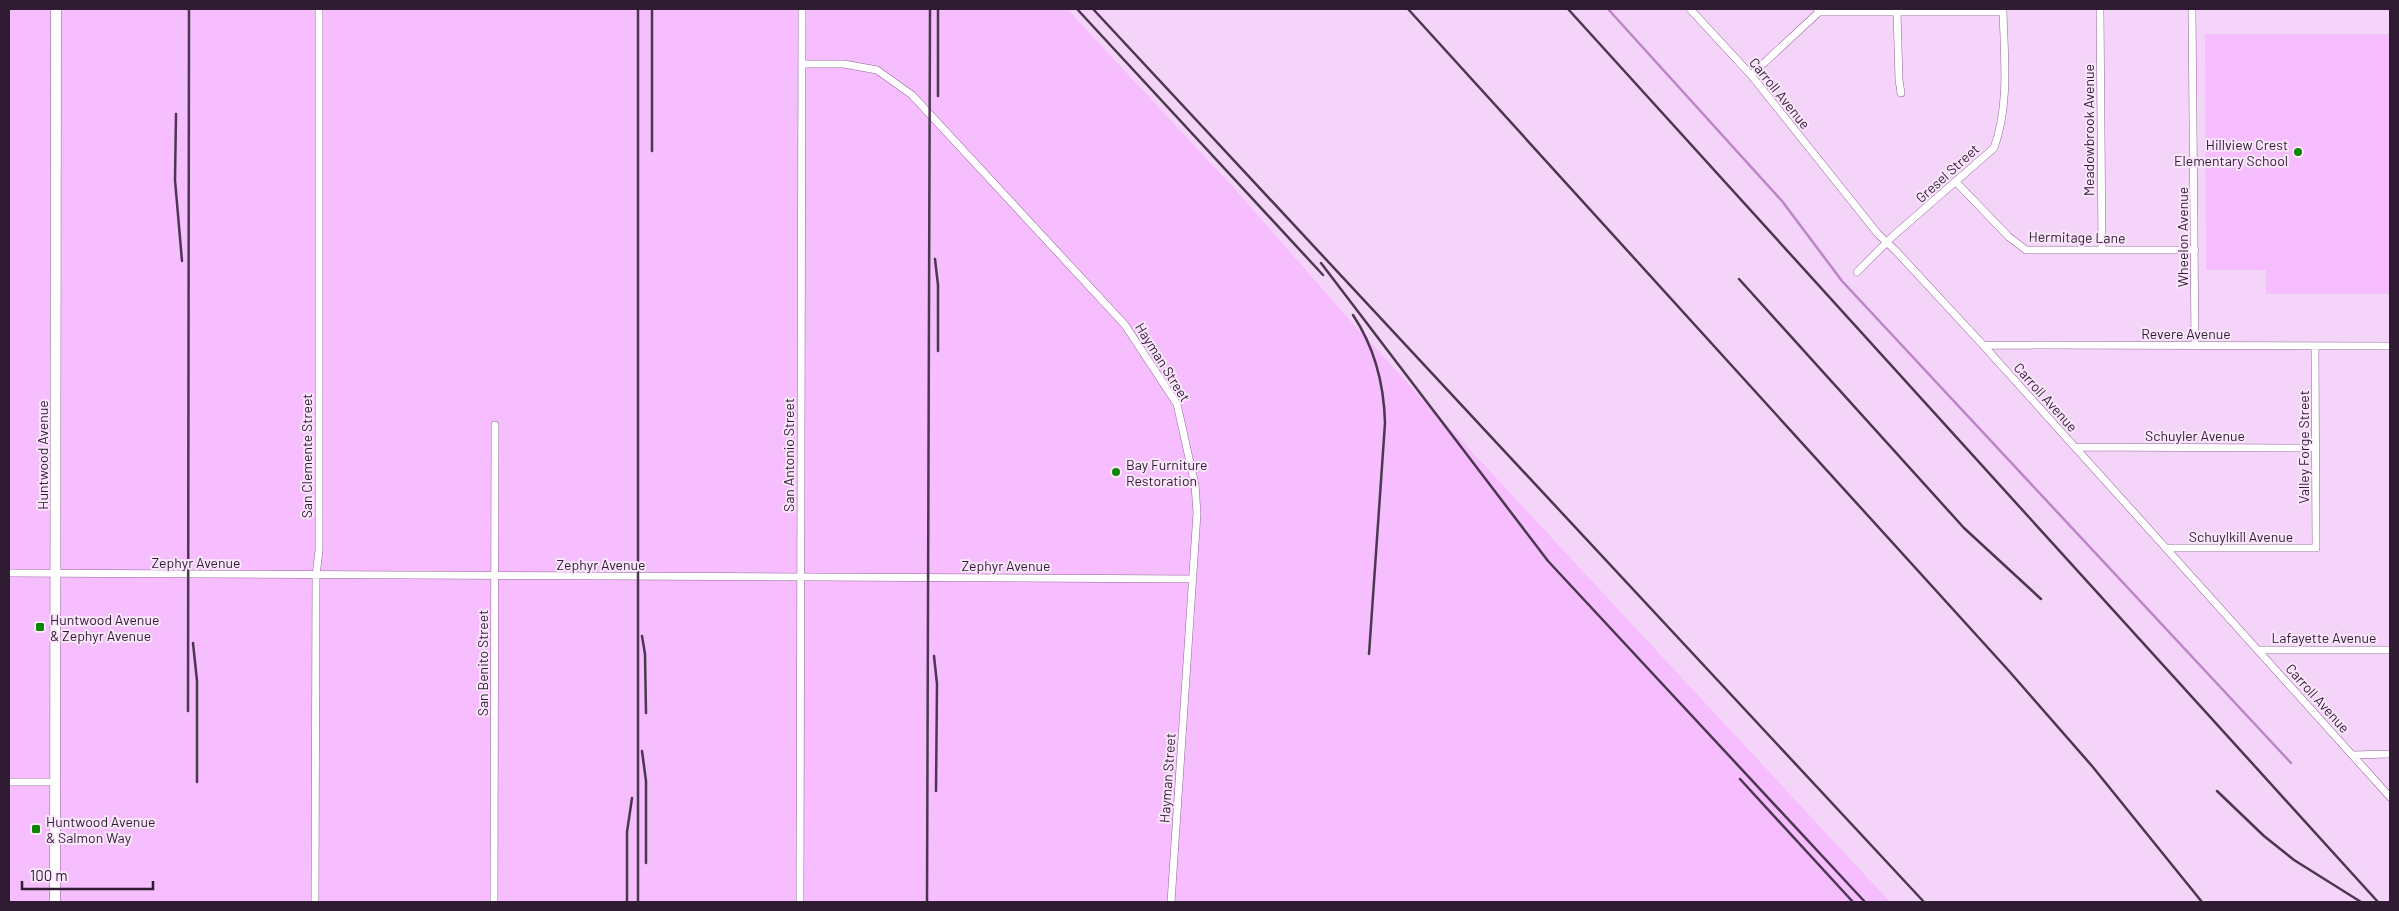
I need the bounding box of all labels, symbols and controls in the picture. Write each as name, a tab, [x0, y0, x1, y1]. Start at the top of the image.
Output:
street label: Carroll Avenue	[1746, 54, 1814, 132]
street label: Meadowbrook Avenue	[2080, 64, 2097, 196]
place label: Hillview Crest Elementary School	[2174, 136, 2288, 169]
street label: Gresel Street	[1912, 140, 1982, 206]
marker: Hillview Crest Elementary School	[2292, 146, 2304, 158]
street label: Wheelon Avenue	[2174, 187, 2191, 287]
street label: Hermitage Lane	[2028, 228, 2126, 246]
street label: Hayman Street	[1132, 319, 1194, 405]
street label: Revere Avenue	[2141, 325, 2231, 342]
street label: Carroll Avenue	[2011, 359, 2081, 435]
street label: Valley Forge Street	[2295, 390, 2312, 504]
street label: San Clemente Street	[298, 394, 315, 518]
street label: San Antonio Street	[780, 398, 797, 512]
street label: Huntwood Avenue	[34, 400, 51, 510]
street label: Schuyler Avenue	[2145, 427, 2245, 444]
place label: Bay Furniture Restoration	[1126, 456, 1208, 489]
marker: Bay Furniture Restoration	[1110, 466, 1122, 478]
street label: Schuylkill Avenue	[2189, 528, 2293, 545]
street label: Zephyr Avenue	[151, 554, 241, 571]
street label: Zephyr Avenue	[556, 556, 646, 573]
street label: Zephyr Avenue	[961, 557, 1051, 574]
street label: San Benito Street	[474, 610, 491, 716]
place label: Huntwood Avenue & Zephyr Avenue	[50, 611, 159, 644]
marker: Huntwood Avenue & Zephyr Avenue	[34, 621, 46, 633]
street label: Lafayette Avenue	[2271, 629, 2377, 646]
street label: Carroll Avenue	[2283, 660, 2353, 736]
street label: Hayman Street	[1155, 733, 1179, 823]
place label: Huntwood Avenue & Salmon Way	[46, 813, 155, 846]
marker: Huntwood Avenue & Salmon Way	[30, 823, 42, 835]
scale bar	[22, 858, 154, 890]
text: 100 m	[30, 866, 68, 884]

